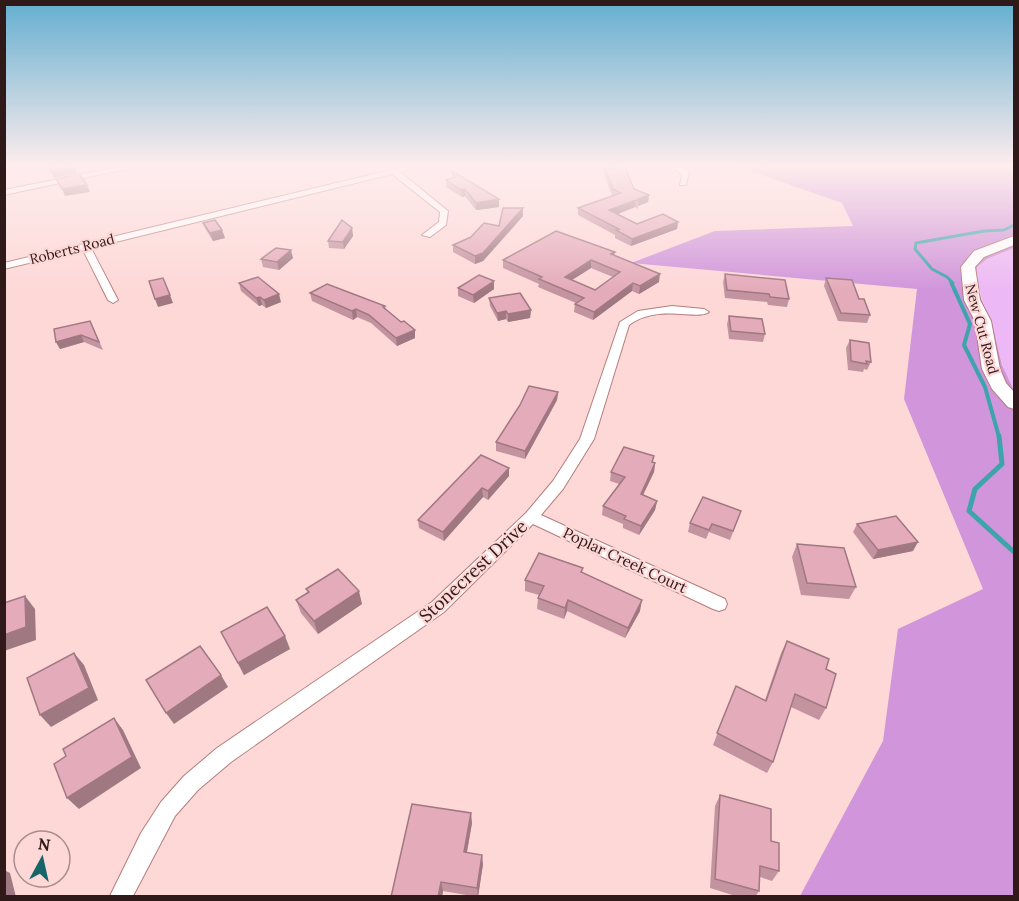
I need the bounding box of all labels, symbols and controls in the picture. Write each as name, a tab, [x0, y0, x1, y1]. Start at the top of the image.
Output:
street label: Roberts Road	[28, 230, 116, 268]
street label: New Cut Road	[961, 282, 1003, 376]
street label: Stonecrest Drive	[414, 515, 532, 627]
street label: Poplar Creek Court	[560, 523, 690, 597]
north arrow	[12, 829, 72, 889]
text: N	[37, 833, 52, 855]

